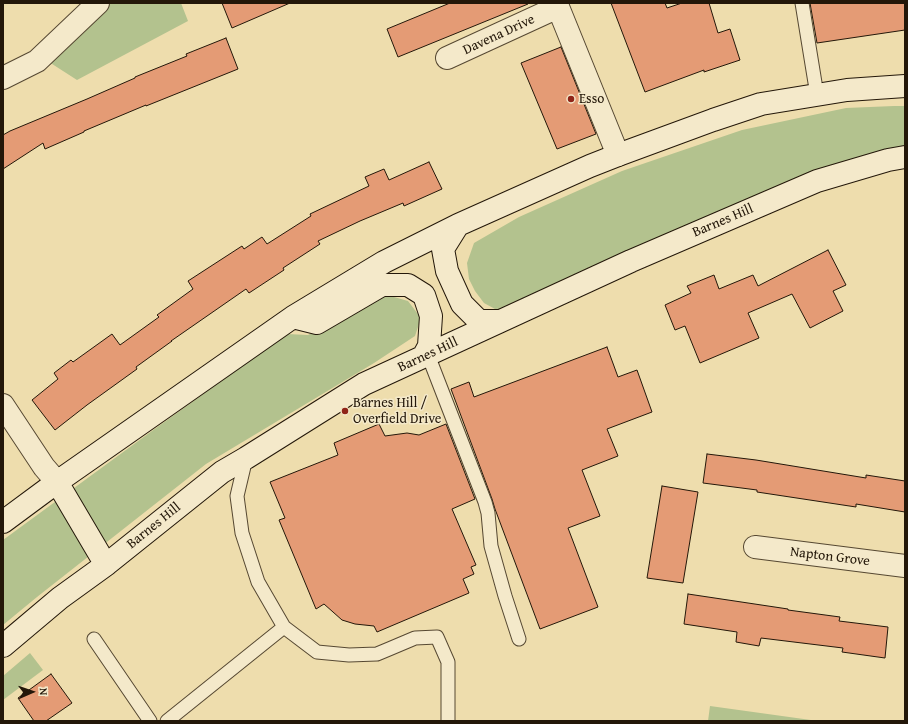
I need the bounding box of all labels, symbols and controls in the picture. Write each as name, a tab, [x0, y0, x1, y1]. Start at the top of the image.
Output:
street label: Davena Drive	[461, 11, 537, 59]
place label: Esso	[579, 91, 604, 107]
marker: Esso	[566, 94, 576, 104]
street label: Barnes Hill	[690, 201, 756, 241]
street label: Barnes Hill	[395, 334, 461, 376]
place label: Barnes Hill / Overfield Drive	[353, 395, 441, 428]
marker: Barnes Hill / Overfield Drive	[340, 406, 350, 416]
street label: Barnes Hill	[124, 499, 184, 553]
street label: Napton Grove	[789, 544, 871, 570]
north arrow	[12, 672, 52, 712]
text: N	[36, 688, 52, 696]

